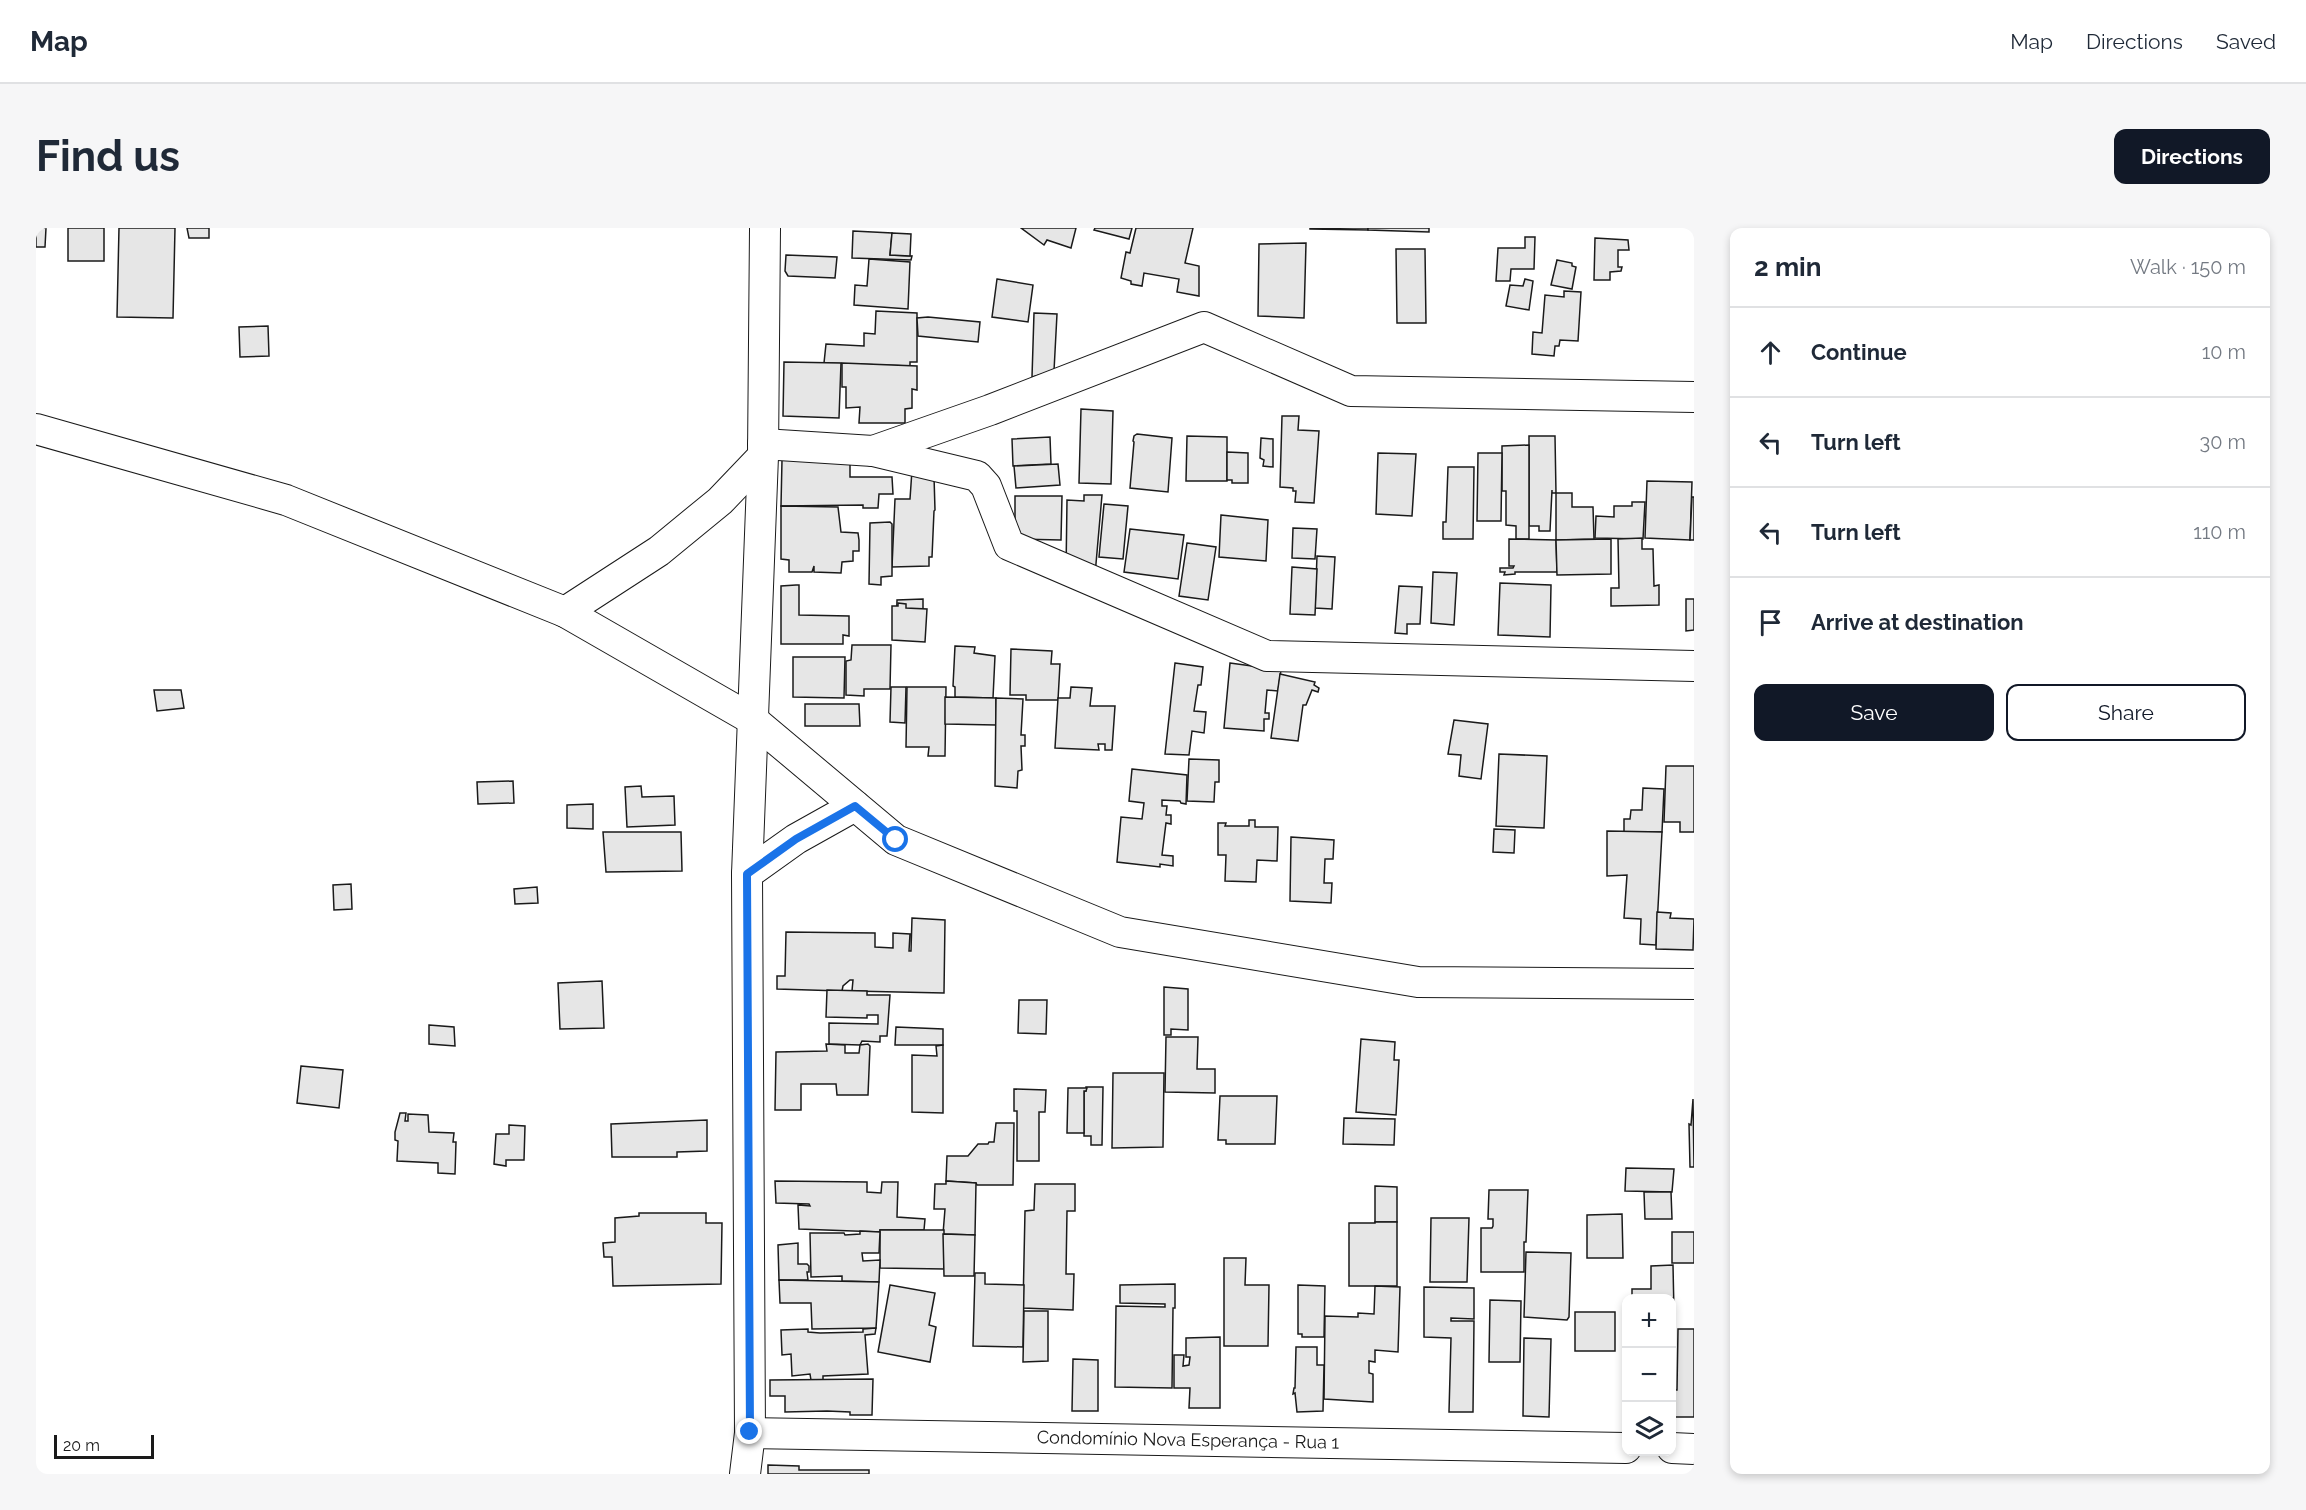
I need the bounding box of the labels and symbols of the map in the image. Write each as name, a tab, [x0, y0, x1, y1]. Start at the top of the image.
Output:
route start	[882, 826, 908, 852]
route end	[736, 1418, 762, 1444]
street label: Condomínio Nova Esperança - Rua 1	[1037, 1426, 1340, 1453]
scale bar	[54, 1432, 154, 1460]

